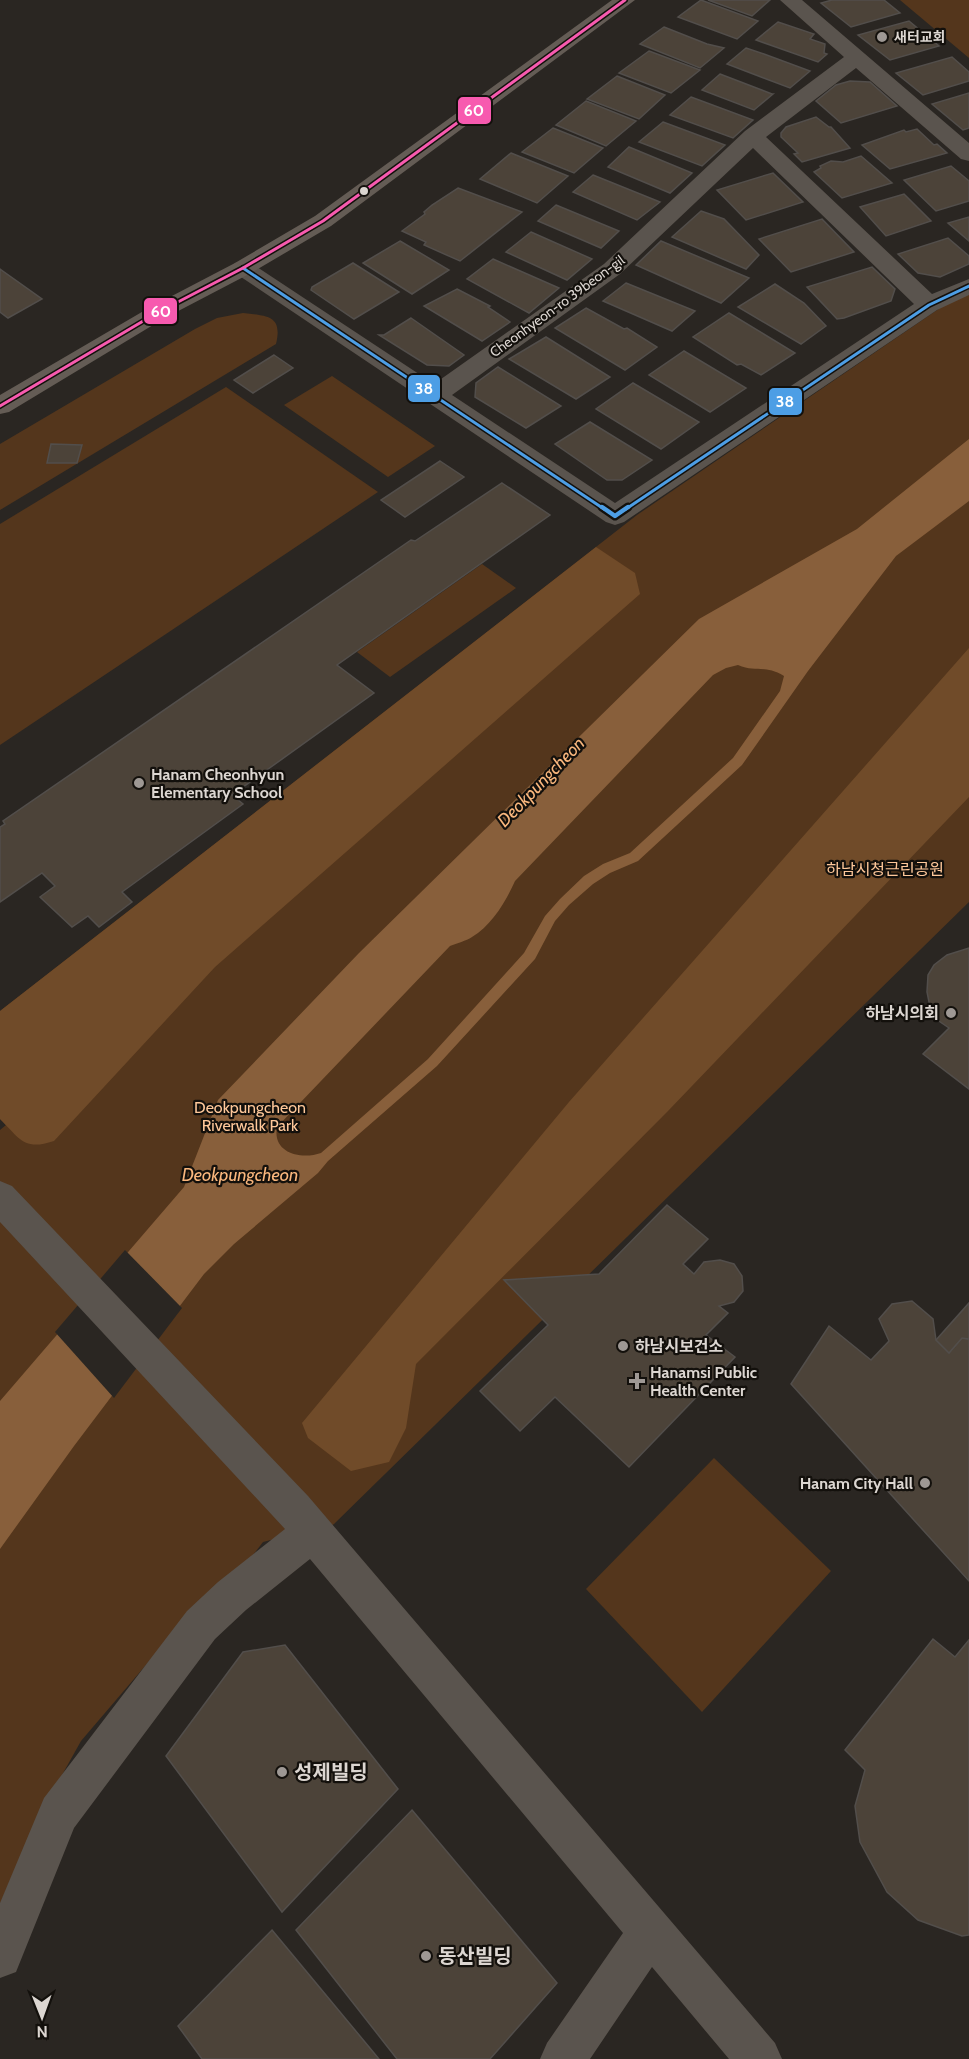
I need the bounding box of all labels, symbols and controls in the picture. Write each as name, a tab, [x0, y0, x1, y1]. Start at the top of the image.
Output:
place label: 새터교회	[894, 28, 946, 46]
marker: 새터교회	[875, 30, 889, 44]
line badge: 60	[457, 96, 492, 125]
text: 60	[464, 101, 484, 120]
unlabelled marker	[358, 185, 370, 197]
street label: Cheonhyeon-ro 39beon-gil	[486, 251, 629, 361]
line badge: 60	[143, 297, 178, 325]
text: 60	[151, 302, 171, 321]
line badge: 38	[407, 374, 441, 403]
text: 38	[415, 379, 433, 398]
line badge: 38	[768, 387, 803, 416]
text: 38	[776, 392, 794, 411]
water label: Deokpungcheon	[493, 732, 589, 832]
place label: Hanam Cheonhyun Elementary School	[151, 765, 284, 802]
marker: Hanam Cheonhyun Elementary School	[132, 776, 146, 790]
park label: 하남시청근린공원	[826, 860, 944, 879]
place label: 하남시의회	[865, 1004, 939, 1023]
marker: 하남시의회	[944, 1006, 958, 1020]
park label: Deokpungcheon Riverwalk Park	[194, 1098, 306, 1135]
water label: Deokpungcheon	[182, 1164, 298, 1186]
place label: 하남시보건소	[635, 1337, 724, 1356]
marker: 하남시보건소	[616, 1339, 630, 1353]
place label: Hanamsi Public Health Center	[650, 1363, 757, 1400]
marker: Hanamsi Public Health Center	[628, 1372, 646, 1390]
place label: Hanam City Hall	[800, 1474, 913, 1493]
marker: Hanam City Hall	[918, 1476, 932, 1490]
place label: 성제빌딩	[294, 1760, 368, 1784]
marker: 성제빌딩	[275, 1765, 289, 1779]
place label: 동산빌딩	[438, 1944, 512, 1968]
marker: 동산빌딩	[419, 1949, 433, 1963]
north arrow	[12, 1987, 72, 2047]
text: N	[36, 2022, 48, 2041]

